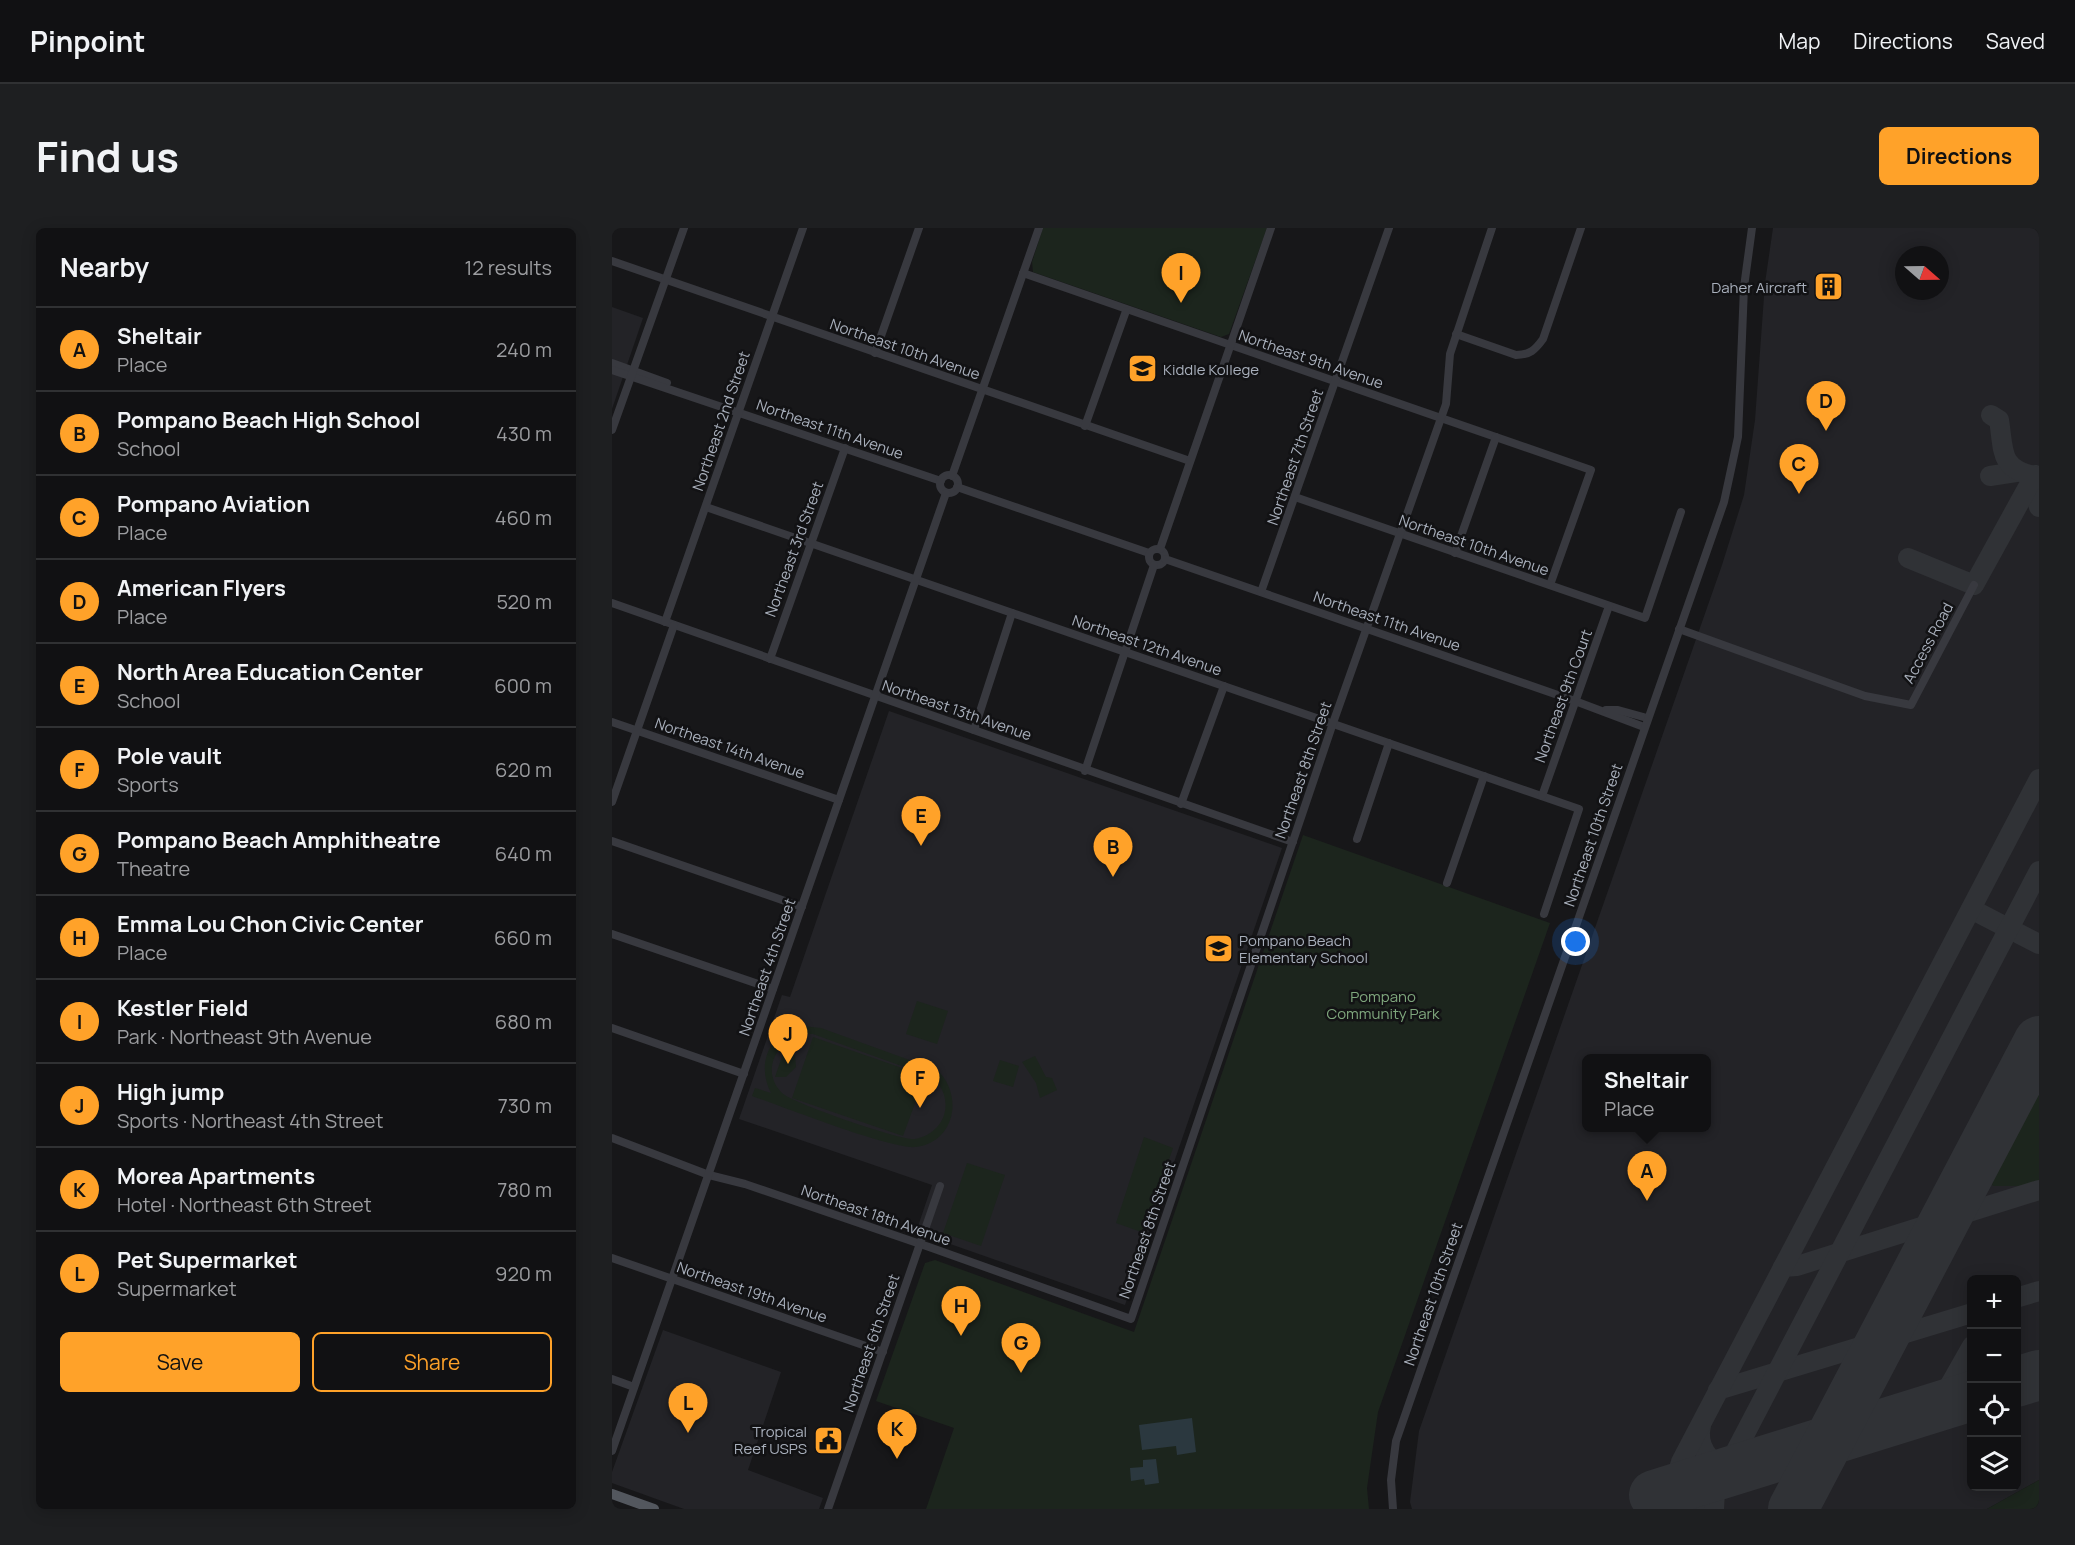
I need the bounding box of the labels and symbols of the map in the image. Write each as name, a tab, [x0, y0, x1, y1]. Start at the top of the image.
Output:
north arrow	[1895, 246, 1949, 300]
pin: I	[1162, 254, 1200, 303]
building icon: Daher Aircraft	[1812, 271, 1844, 303]
place label: Daher Aircraft	[1711, 277, 1807, 298]
street label: Northeast 10th Avenue	[827, 313, 983, 385]
street label: Northeast 9th Avenue	[1236, 324, 1386, 394]
street label: Northeast 2nd Street	[687, 348, 755, 494]
school or university icon: Kiddle Kollege	[1126, 353, 1158, 385]
place label: Kiddle Kollege	[1163, 359, 1259, 380]
pin: D	[1806, 382, 1846, 431]
street label: Northeast 7th Street	[1262, 386, 1328, 528]
street label: Northeast 11th Avenue	[754, 394, 907, 464]
pin: C	[1780, 444, 1818, 494]
street label: Northeast 3rd Street	[760, 478, 828, 620]
street label: Northeast 10th Avenue	[1396, 509, 1552, 581]
street label: Northeast 11th Avenue	[1311, 586, 1464, 656]
street label: Access Road	[1898, 599, 1958, 687]
street label: Northeast 12th Avenue	[1069, 610, 1225, 681]
street label: Northeast 9th Court	[1529, 626, 1597, 766]
street label: Northeast 13th Avenue	[879, 675, 1035, 746]
street label: Northeast 8th Street	[1270, 699, 1336, 841]
street label: Northeast 14th Avenue	[652, 712, 808, 784]
street label: Northeast 10th Street	[1559, 761, 1627, 909]
pin: E	[902, 796, 940, 846]
pin: B	[1094, 828, 1132, 877]
street label: Northeast 4th Street	[734, 895, 800, 1039]
your location	[1561, 927, 1590, 956]
place label: Pompano Beach Elementary School	[1239, 930, 1368, 968]
school or university icon: Pompano Beach Elementary School	[1202, 933, 1234, 965]
park label: Pompano Community Park	[1327, 986, 1440, 1024]
pin: J	[768, 1014, 807, 1064]
pin: F	[900, 1058, 940, 1108]
pin: A	[1628, 1152, 1666, 1201]
street label: Northeast 8th Street	[1114, 1159, 1180, 1301]
street label: Northeast 18th Avenue	[798, 1179, 954, 1251]
street label: Northeast 10th Street	[1399, 1220, 1467, 1368]
street label: Northeast 19th Avenue	[674, 1256, 830, 1328]
street label: Northeast 6th Street	[838, 1271, 904, 1415]
pin: H	[942, 1286, 980, 1336]
pin: G	[1002, 1324, 1040, 1373]
pin: L	[668, 1384, 708, 1433]
pin: K	[878, 1410, 916, 1459]
place label: Tropical Reef USPS	[734, 1421, 807, 1459]
public building icon: Tropical Reef USPS	[812, 1424, 844, 1456]

